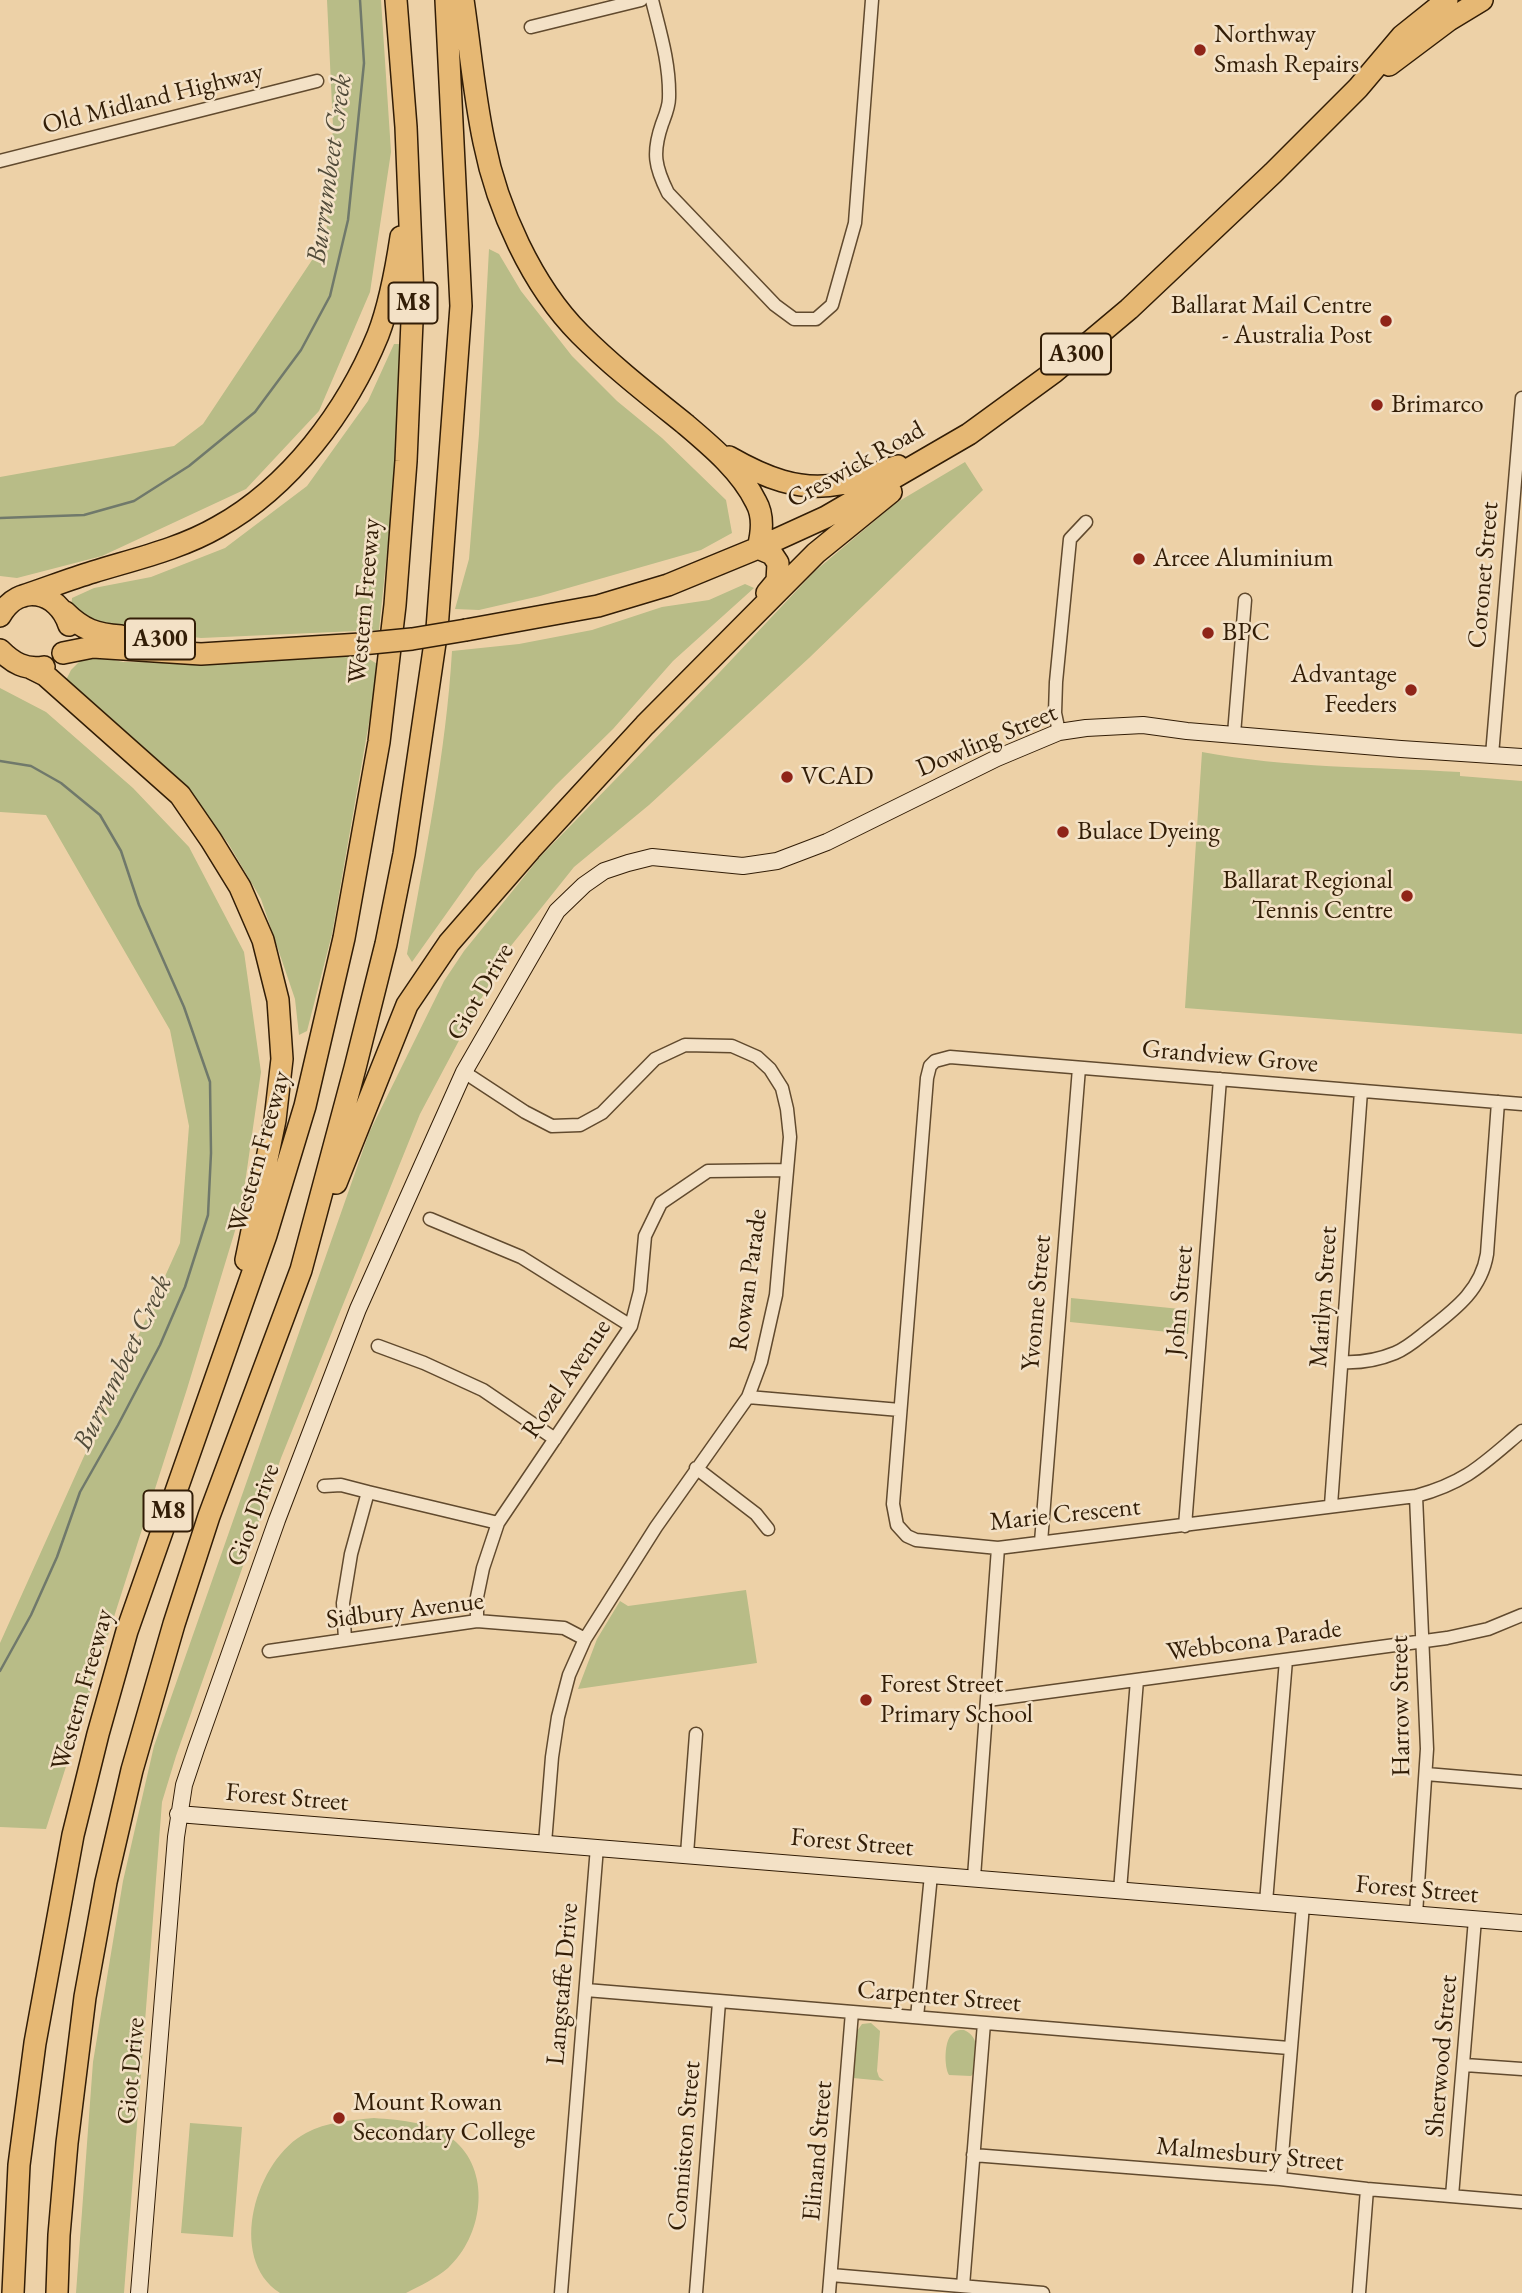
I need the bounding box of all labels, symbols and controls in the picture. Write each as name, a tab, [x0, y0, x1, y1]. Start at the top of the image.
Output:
place label: Northway Smash Repairs	[1214, 19, 1359, 80]
marker: Northway Smash Repairs	[1192, 42, 1208, 58]
street label: Old Midland Highway	[39, 56, 267, 142]
water label: Burrumbeet Creek	[300, 72, 360, 266]
road number: M8	[388, 282, 438, 324]
place label: Ballarat Mail Centre - Australia Post	[1171, 290, 1372, 352]
marker: Ballarat Mail Centre - Australia Post	[1378, 313, 1394, 329]
road number: A300	[1041, 334, 1111, 374]
place label: Brimarco	[1391, 389, 1484, 421]
marker: Brimarco	[1369, 397, 1385, 413]
street label: Creswick Road	[782, 414, 930, 516]
street label: Coronet Street	[1462, 500, 1506, 650]
street label: Western Freeway	[342, 517, 388, 685]
place label: Arcee Aluminium	[1153, 543, 1334, 575]
marker: Arcee Aluminium	[1131, 551, 1147, 567]
place label: BPC	[1222, 617, 1270, 649]
road number: A300	[125, 618, 195, 660]
marker: BPC	[1200, 625, 1216, 641]
place label: Advantage Feeders	[1291, 659, 1397, 720]
marker: Advantage Feeders	[1403, 682, 1419, 698]
street label: Dowling Street	[912, 697, 1062, 785]
place label: VCAD	[801, 761, 874, 793]
marker: VCAD	[779, 769, 795, 785]
place label: Bulace Dyeing	[1077, 816, 1220, 848]
marker: Bulace Dyeing	[1055, 824, 1071, 840]
place label: Ballarat Regional Tennis Centre	[1223, 865, 1393, 926]
marker: Ballarat Regional Tennis Centre	[1399, 888, 1415, 904]
street label: Giot Drive	[441, 938, 521, 1046]
street label: Grandview Grove	[1141, 1034, 1319, 1080]
street label: Western Freeway	[222, 1068, 298, 1236]
street label: Rowan Parade	[724, 1207, 774, 1353]
street label: Marilyn Street	[1303, 1225, 1345, 1369]
street label: Yvonne Street	[1016, 1234, 1058, 1372]
street label: John Street	[1160, 1244, 1200, 1358]
water label: Burrumbeet Creek	[66, 1270, 180, 1456]
street label: Rozel Avenue	[516, 1313, 618, 1445]
street label: Giot Drive	[221, 1459, 287, 1571]
road number: M8	[144, 1490, 192, 1532]
street label: Marie Crescent	[988, 1492, 1142, 1538]
street label: Sidbury Avenue	[324, 1586, 486, 1636]
street label: Western Freeway	[45, 1606, 121, 1774]
street label: Webbcona Parade	[1165, 1613, 1343, 1669]
street label: Harrow Street	[1384, 1635, 1418, 1777]
place label: Forest Street Primary School	[880, 1669, 1033, 1730]
marker: Forest Street Primary School	[858, 1692, 874, 1708]
street label: Forest Street	[224, 1777, 350, 1819]
street label: Forest Street	[789, 1822, 915, 1864]
street label: Forest Street	[1354, 1869, 1480, 1911]
street label: Langstaffe Drive	[540, 1902, 586, 2066]
street label: Carpenter Street	[856, 1974, 1022, 2020]
street label: Sherwood Street	[1419, 1974, 1465, 2138]
street label: Giot Drive	[112, 2016, 152, 2126]
street label: Conniston Street	[662, 2060, 708, 2232]
street label: Elinand Street	[796, 2080, 840, 2222]
place label: Mount Rowan Secondary College	[353, 2087, 535, 2148]
marker: Mount Rowan Secondary College	[331, 2110, 347, 2126]
street label: Malmesbury Street	[1155, 2131, 1345, 2179]

